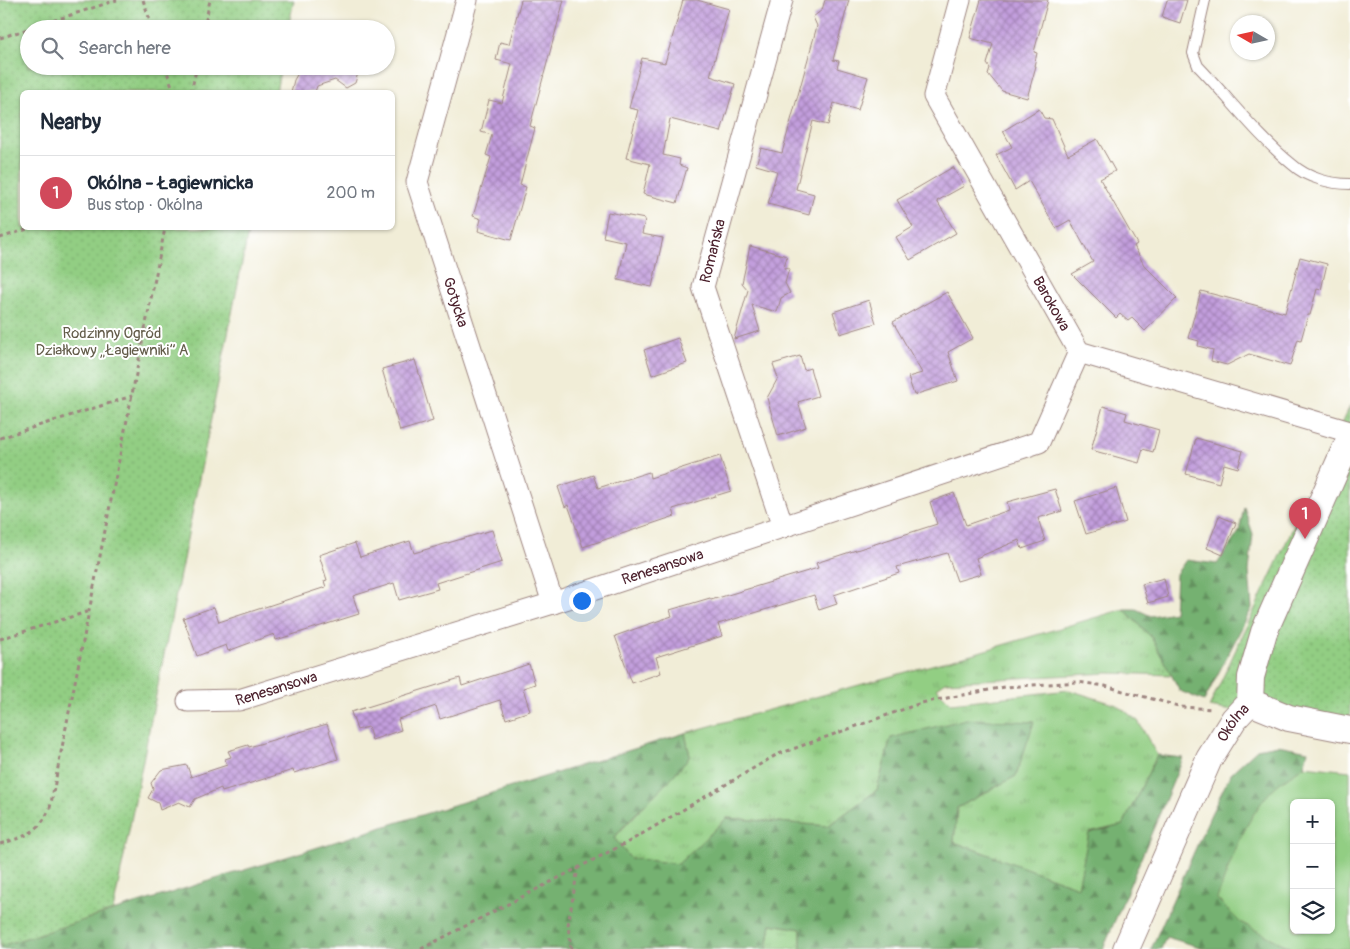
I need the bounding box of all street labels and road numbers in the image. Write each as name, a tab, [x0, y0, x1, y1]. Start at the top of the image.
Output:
street label: Romańska	[696, 217, 730, 285]
street label: Barokowa	[1029, 273, 1075, 334]
street label: Gotycka	[439, 275, 473, 330]
street label: Renesansowa	[619, 544, 706, 589]
street label: Renesansowa	[233, 667, 320, 710]
street label: Okólna	[1213, 699, 1253, 745]

